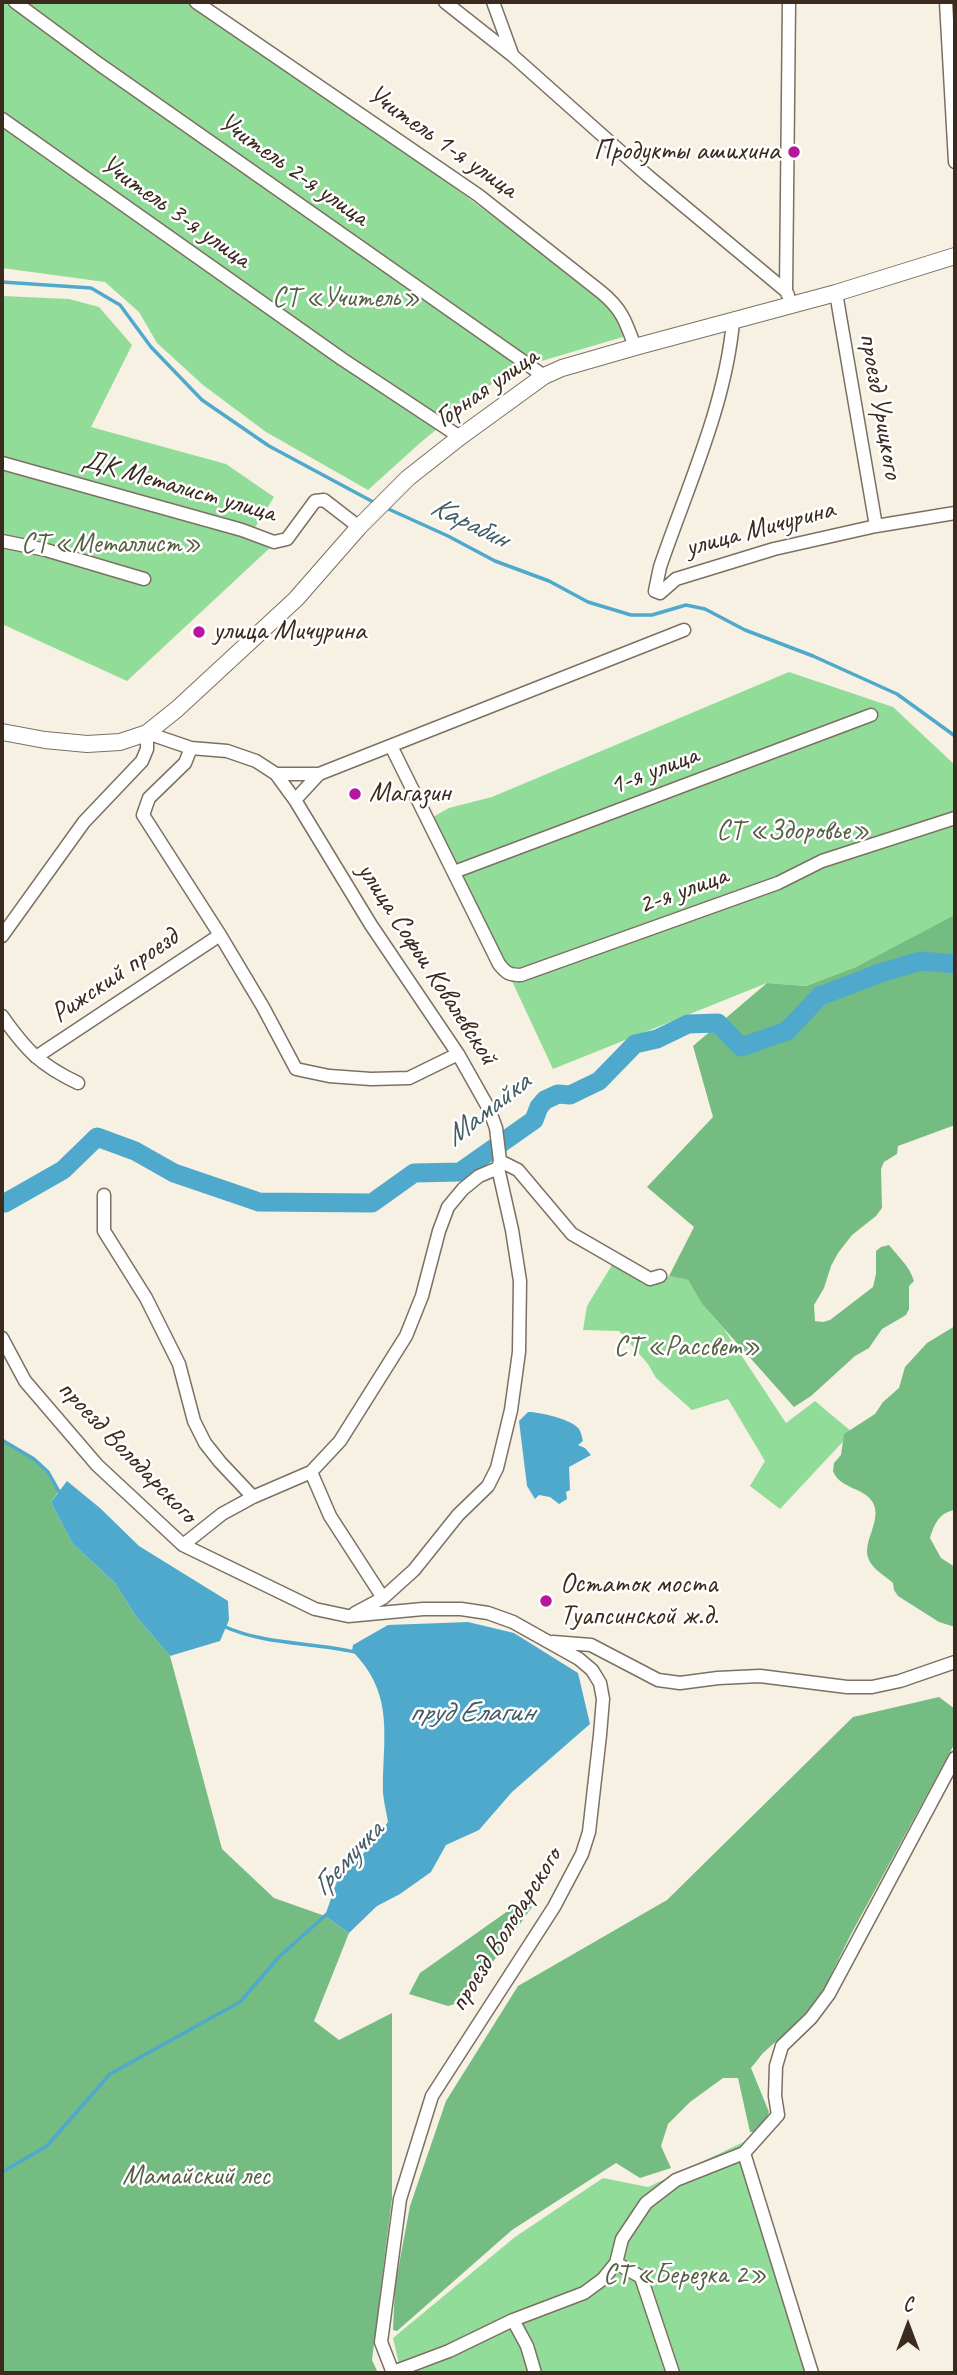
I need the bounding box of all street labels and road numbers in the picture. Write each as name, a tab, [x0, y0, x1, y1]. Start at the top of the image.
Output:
street label: Учитель 1-я улица	[360, 78, 524, 206]
street label: Учитель 2-я улица	[211, 106, 375, 234]
street label: Учитель 3-я улица	[93, 148, 257, 276]
street label: проезд Урицкого	[851, 330, 909, 482]
street label: Горная улица	[429, 340, 545, 436]
street label: ДК Металист улица	[79, 443, 279, 531]
street label: улица Мичурина	[682, 493, 838, 565]
street label: 1-я улица	[605, 739, 703, 803]
street label: улица Софьи Ковалевской	[349, 856, 505, 1072]
street label: 2-я улица	[634, 859, 732, 923]
street label: Рижский проезд	[45, 921, 185, 1031]
street label: проезд Володарского	[50, 1373, 204, 1531]
street label: проезд Володарского	[442, 1842, 570, 2018]

